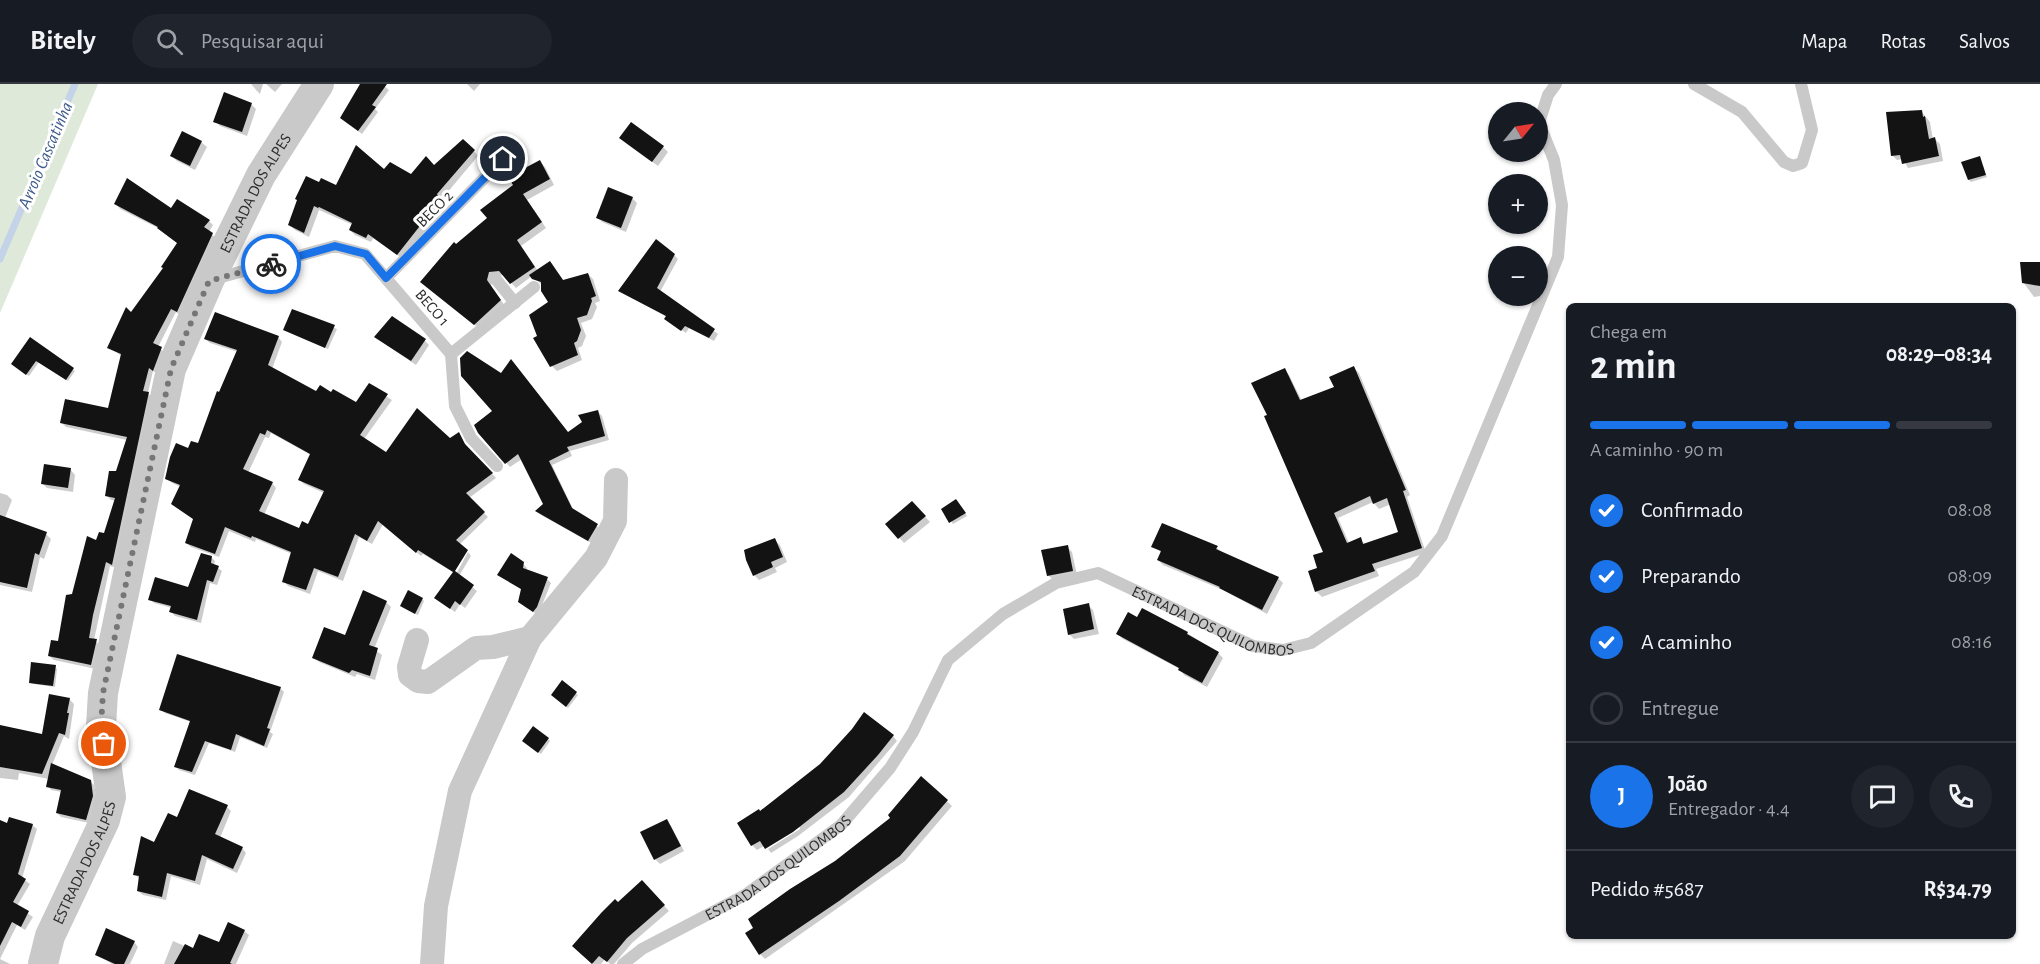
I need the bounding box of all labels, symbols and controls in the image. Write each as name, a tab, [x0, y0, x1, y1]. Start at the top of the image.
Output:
search box	[132, 14, 552, 68]
icon: search	[153, 25, 186, 58]
text: Bitely	[30, 27, 96, 55]
text: Pesquisar aqui	[201, 30, 324, 52]
text: Mapa	[1801, 31, 1848, 52]
text: Rotas	[1881, 31, 1926, 52]
text: Salvos	[1959, 31, 2010, 52]
water label: Arroio Cascatinha	[15, 99, 76, 212]
north arrow	[1488, 102, 1548, 162]
map controls	[1488, 102, 1548, 306]
street label: ESTRADA DOS ALPES	[217, 131, 294, 256]
pin	[477, 133, 528, 184]
icon: home	[486, 142, 519, 175]
button: +	[1488, 174, 1548, 234]
street label: BECO 2	[413, 187, 456, 230]
courier	[241, 234, 301, 294]
button: −	[1488, 246, 1548, 306]
icon: bike	[255, 248, 288, 281]
street label: BECO 1	[412, 286, 452, 329]
text: Chega em	[1590, 322, 1667, 342]
text: 08:29–08:34	[1886, 343, 1992, 365]
text: 2 min	[1590, 347, 1677, 386]
text: A caminho · 90 m	[1590, 440, 1723, 460]
icon: check	[1590, 494, 1623, 527]
text: Confirmado	[1641, 499, 1743, 521]
text: 08:08	[1947, 500, 1992, 520]
icon: check	[1590, 560, 1623, 593]
text: Preparando	[1641, 565, 1741, 587]
text: 08:09	[1947, 566, 1992, 586]
street label: ESTRADA DOS QUILOMBOS	[1129, 583, 1296, 659]
icon: check	[1590, 626, 1623, 659]
text: A caminho	[1641, 631, 1732, 653]
text: 08:16	[1951, 632, 1992, 652]
text: Entregue	[1641, 697, 1719, 719]
pin	[78, 718, 129, 769]
icon: bag	[87, 727, 120, 760]
button: chat	[1851, 765, 1914, 828]
button: phone	[1929, 765, 1992, 828]
text: João	[1668, 773, 1707, 795]
text: J	[1618, 785, 1625, 807]
street label: ESTRADA DOS ALPES	[50, 799, 119, 927]
text: Entregador · 4.4	[1668, 799, 1790, 819]
street label: ESTRADA DOS QUILOMBOS	[703, 813, 855, 924]
text: Pedido #5687	[1590, 878, 1704, 900]
text: R$34.79	[1923, 878, 1992, 900]

